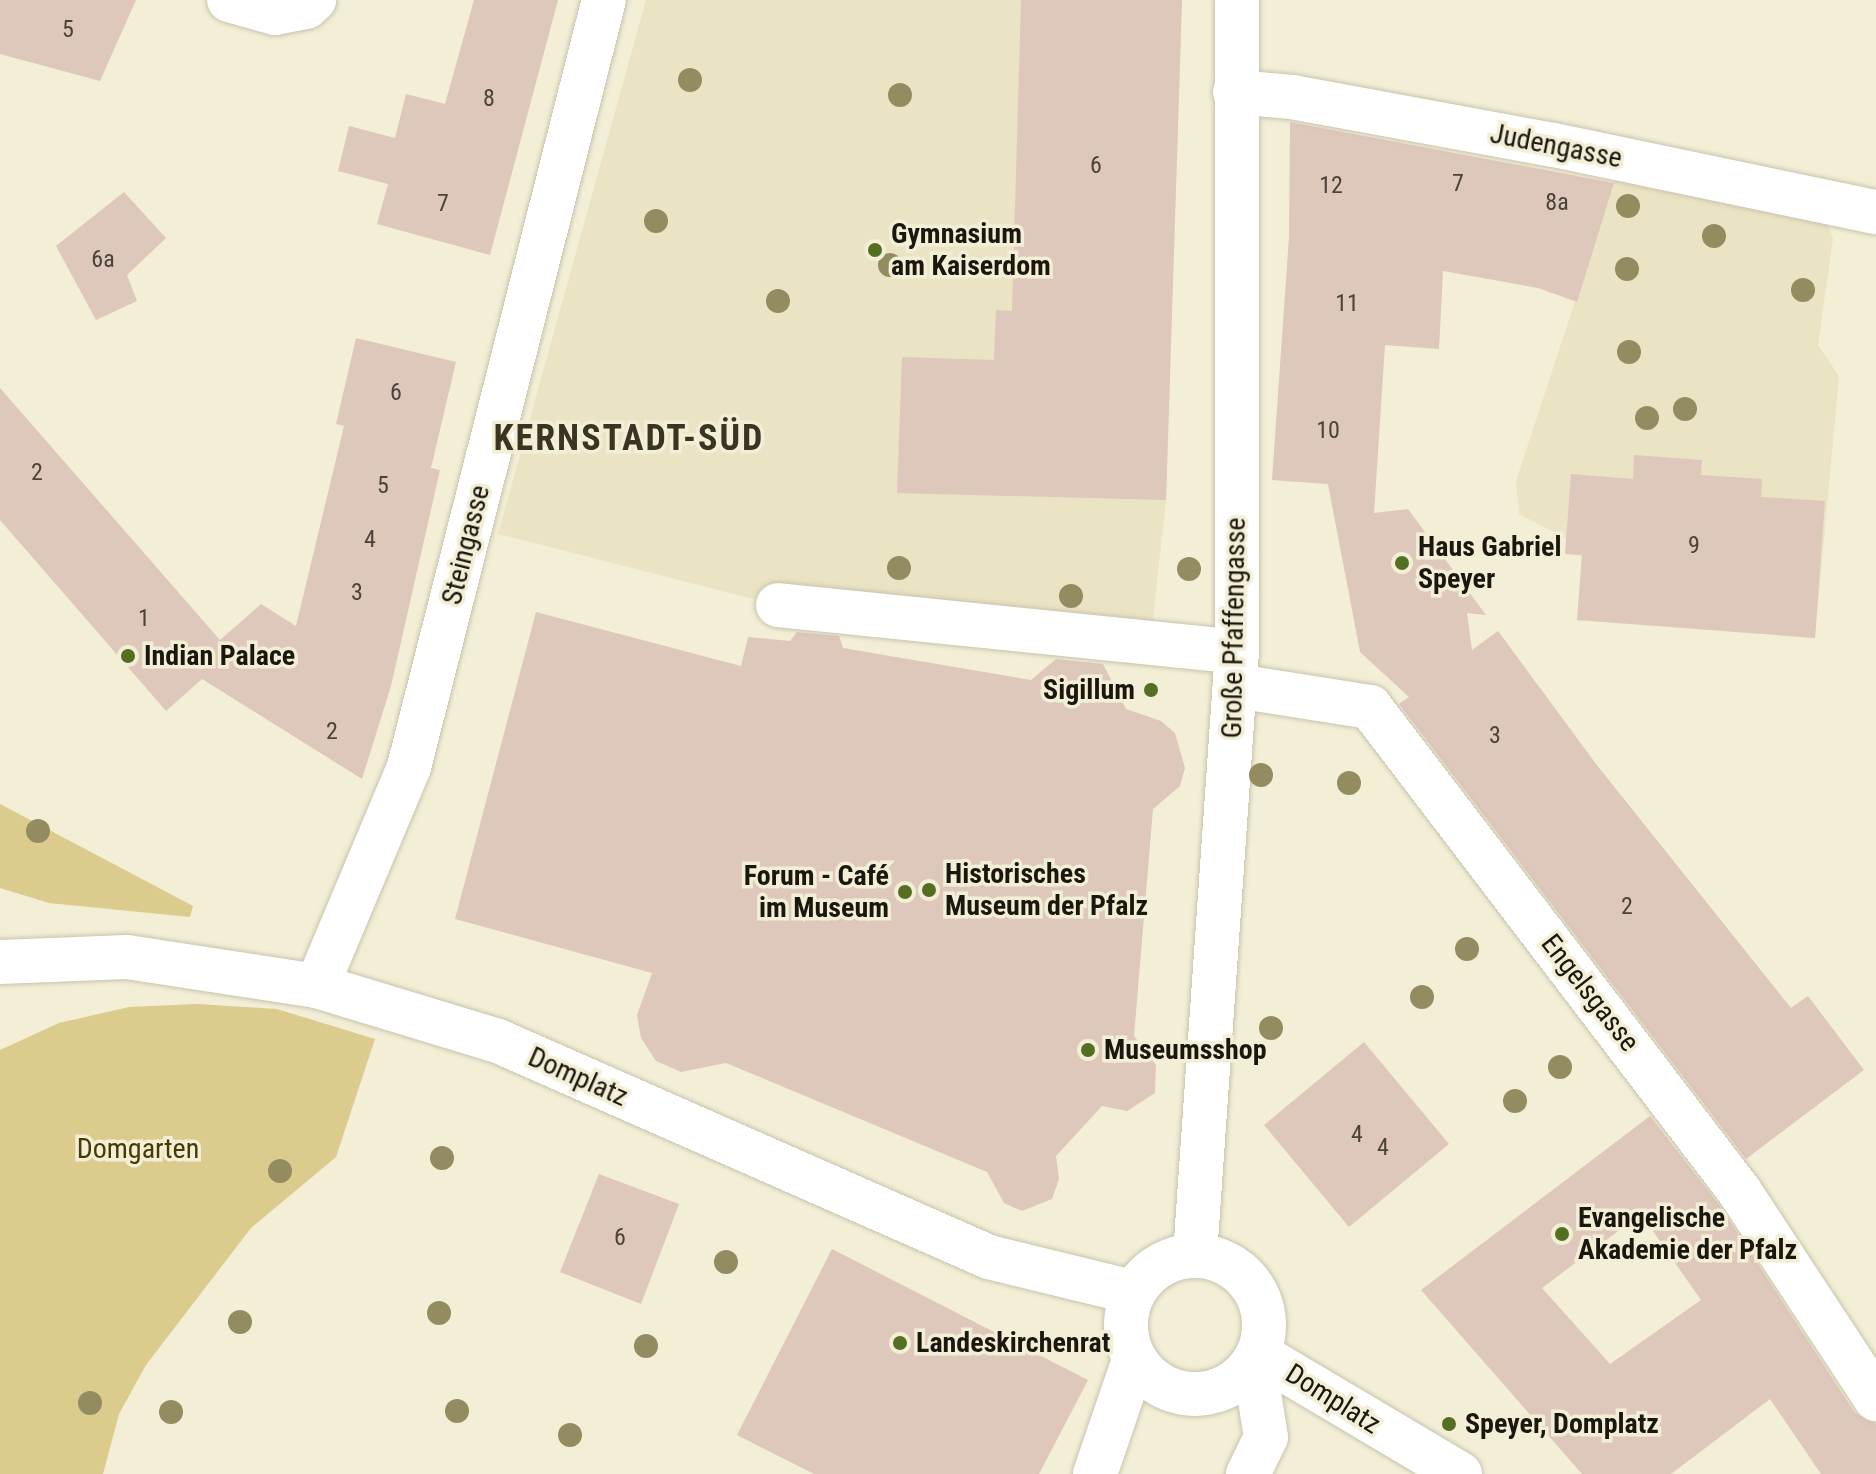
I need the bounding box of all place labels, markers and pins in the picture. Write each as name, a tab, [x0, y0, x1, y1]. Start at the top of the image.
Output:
place label: Gymnasium am Kaiserdom	[891, 217, 1051, 283]
marker: Gymnasium am Kaiserdom	[866, 241, 884, 259]
place label: Haus Gabriel Speyer	[1418, 530, 1562, 596]
marker: Haus Gabriel Speyer	[1393, 554, 1411, 572]
place label: Indian Palace	[144, 639, 295, 673]
marker: Indian Palace	[119, 647, 137, 665]
place label: Sigillum	[1043, 673, 1135, 707]
marker: Sigillum	[1142, 681, 1160, 699]
place label: Historisches Museum der Pfalz	[945, 857, 1148, 923]
place label: Forum - Café im Museum	[744, 859, 889, 925]
marker: Historisches Museum der Pfalz	[920, 881, 938, 899]
marker: Forum - Café im Museum	[896, 883, 914, 901]
place label: Museumsshop	[1104, 1033, 1267, 1067]
marker: Museumsshop	[1079, 1041, 1097, 1059]
place label: Evangelische Akademie der Pfalz	[1578, 1201, 1797, 1267]
marker: Evangelische Akademie der Pfalz	[1553, 1225, 1571, 1243]
place label: Landeskirchenrat	[916, 1326, 1110, 1360]
marker: Landeskirchenrat	[891, 1334, 909, 1352]
place label: Speyer, Domplatz	[1465, 1407, 1659, 1441]
marker: Speyer, Domplatz	[1440, 1415, 1458, 1433]

